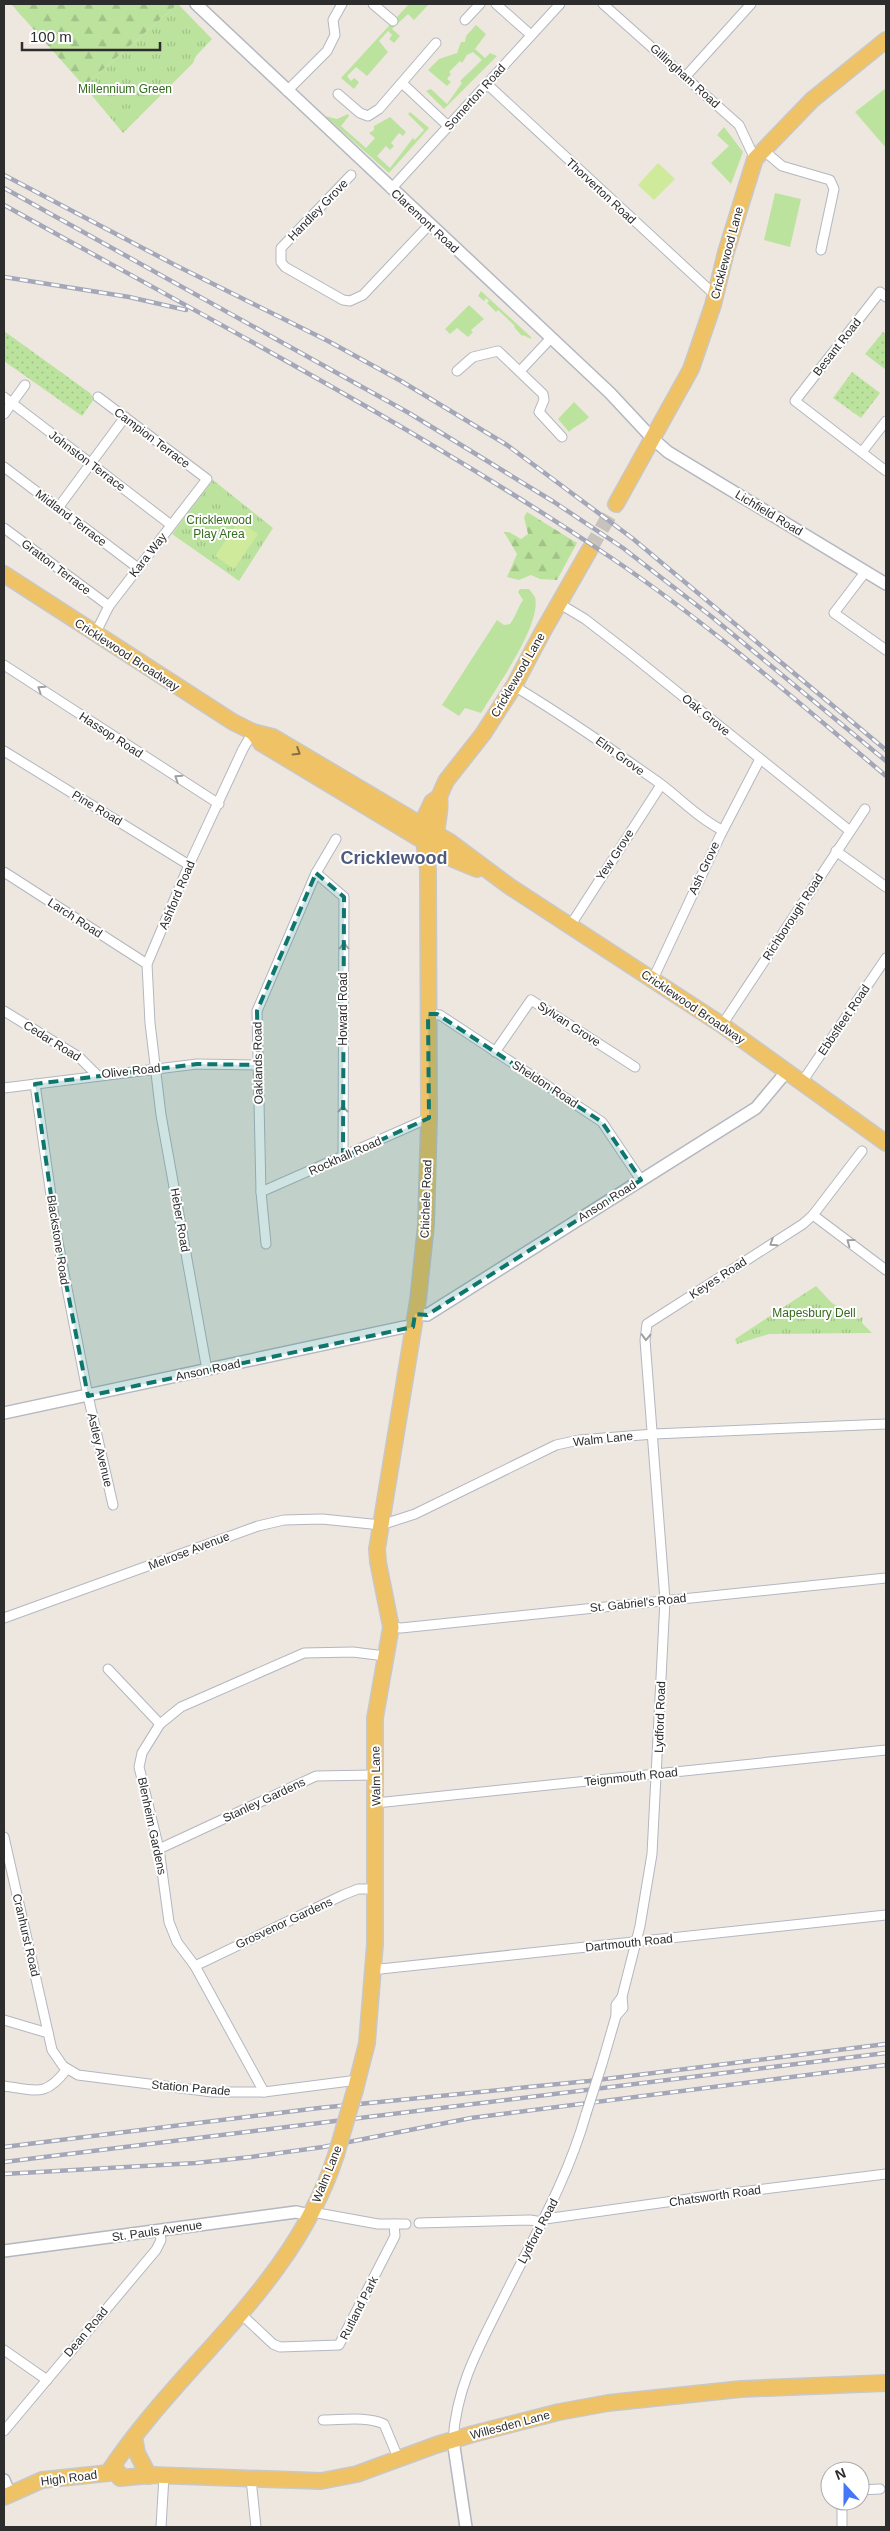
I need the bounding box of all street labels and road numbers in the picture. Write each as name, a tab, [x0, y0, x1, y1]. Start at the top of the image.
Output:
street label: Gillingham Road	[647, 41, 723, 111]
street label: Somerton Road	[442, 61, 508, 133]
street label: Thorverton Road	[563, 155, 639, 227]
street label: Handley Grove	[285, 176, 351, 244]
street label: Claremont Road	[388, 186, 462, 256]
street label: Cricklewood Lane	[708, 205, 746, 301]
street label: Besant Road	[810, 315, 864, 379]
street label: Campion Terrace	[111, 405, 193, 471]
street label: Johnston Terrace	[46, 428, 128, 494]
street label: Midland Terrace	[33, 487, 109, 549]
street label: Lichfield Road	[733, 487, 805, 539]
street label: Kara Way	[126, 530, 170, 580]
street label: Gratton Terrace	[19, 536, 94, 598]
street label: Cricklewood Broadway	[72, 616, 182, 694]
street label: Cricklewood Lane	[488, 630, 548, 720]
street label: Oak Grove	[679, 691, 733, 739]
street label: Hassop Road	[77, 709, 145, 761]
street label: Elm Grove	[593, 734, 647, 779]
street label: Pine Road	[69, 788, 125, 828]
street label: Yew Grove	[593, 826, 637, 883]
street label: Ash Grove	[686, 839, 722, 897]
street label: Ashford Road	[156, 858, 198, 932]
street label: Richborough Road	[760, 871, 826, 963]
street label: Larch Road	[45, 895, 105, 941]
street label: Cricklewood Broadway	[638, 967, 748, 1047]
street label: Howard Road	[336, 972, 350, 1046]
street label: Ebbsfleet Road	[815, 982, 873, 1058]
street label: Sylvan Grove	[535, 999, 603, 1050]
street label: Cedar Road	[21, 1018, 83, 1064]
street label: Oaklands Road	[250, 1022, 266, 1104]
street label: Sheldon Road	[509, 1057, 581, 1111]
street label: Olive Road	[101, 1061, 161, 1081]
street label: Rockhall Road	[307, 1134, 383, 1178]
street label: Chichele Road	[418, 1159, 434, 1239]
street label: Anson Road	[575, 1178, 639, 1224]
street label: Heber Road	[167, 1187, 193, 1253]
street label: Blackstone Road	[44, 1194, 72, 1286]
street label: Keyes Road	[687, 1254, 749, 1302]
street label: Anson Road	[174, 1356, 242, 1384]
street label: Astley Avenue	[85, 1411, 115, 1489]
street label: Walm Lane	[572, 1429, 634, 1449]
street label: Melrose Avenue	[146, 1529, 232, 1573]
street label: St. Gabriel's Road	[589, 1591, 687, 1615]
street label: Lydford Road	[652, 1681, 668, 1753]
street label: Walm Lane	[368, 1745, 384, 1806]
street label: Teignmouth Road	[583, 1765, 679, 1789]
street label: Stanley Gardens	[221, 1775, 307, 1825]
street label: Blenheim Gardens	[135, 1776, 169, 1876]
street label: Cranhurst Road	[10, 1892, 42, 1978]
street label: Grosvenor Gardens	[233, 1894, 335, 1952]
street label: Dartmouth Road	[584, 1931, 674, 1955]
street label: Station Parade	[151, 2078, 231, 2098]
street label: Walm Lane	[309, 2143, 345, 2205]
street label: Chatsworth Road	[668, 2183, 762, 2209]
street label: Lydford Road	[515, 2196, 561, 2266]
street label: St. Pauls Avenue	[111, 2218, 203, 2244]
street label: Rutland Park	[337, 2273, 381, 2342]
street label: Dean Road	[61, 2304, 111, 2360]
street label: Willesden Lane	[469, 2408, 552, 2442]
street label: High Road	[40, 2468, 98, 2488]

